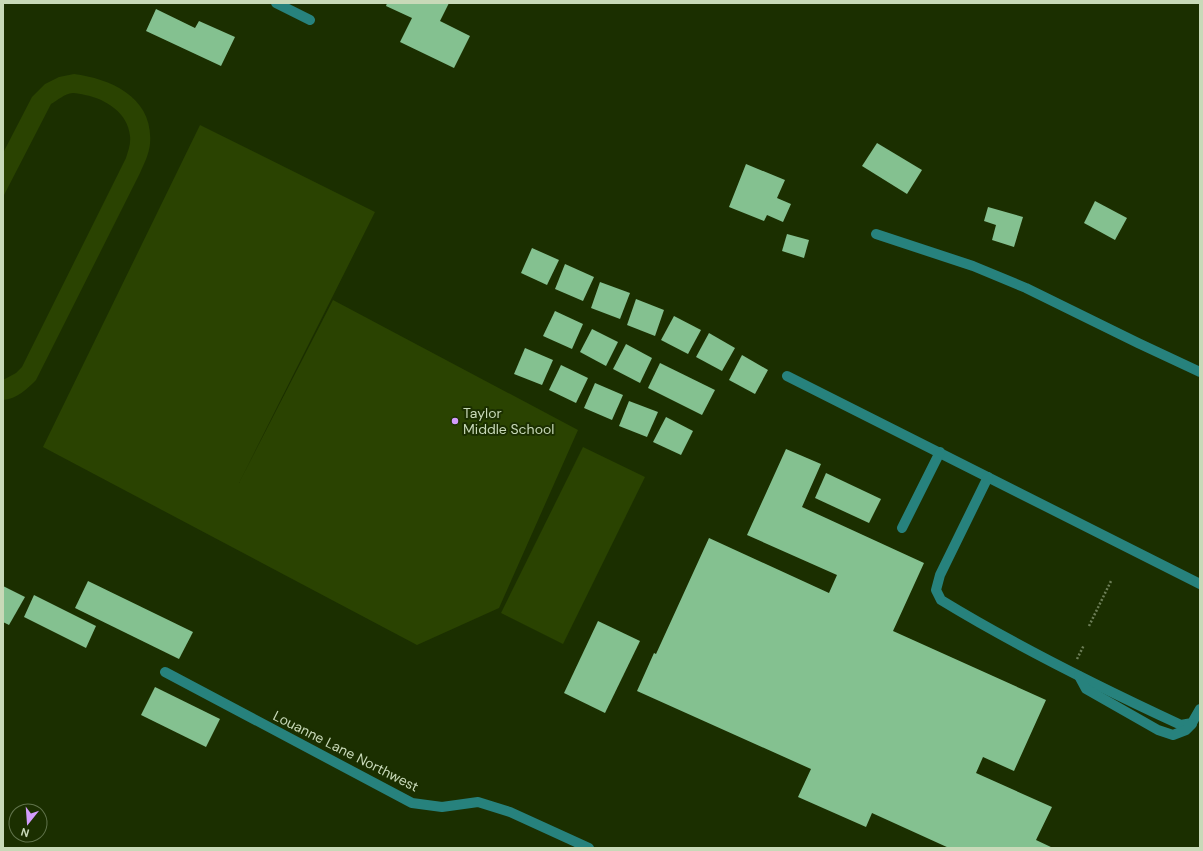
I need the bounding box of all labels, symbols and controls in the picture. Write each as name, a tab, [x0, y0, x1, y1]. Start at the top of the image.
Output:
place label: Taylor Middle School	[463, 404, 554, 438]
marker: Taylor Middle School	[450, 416, 460, 426]
street label: Louanne Lane Northwest	[270, 706, 422, 796]
north arrow	[8, 803, 48, 843]
text: N	[19, 825, 31, 840]

